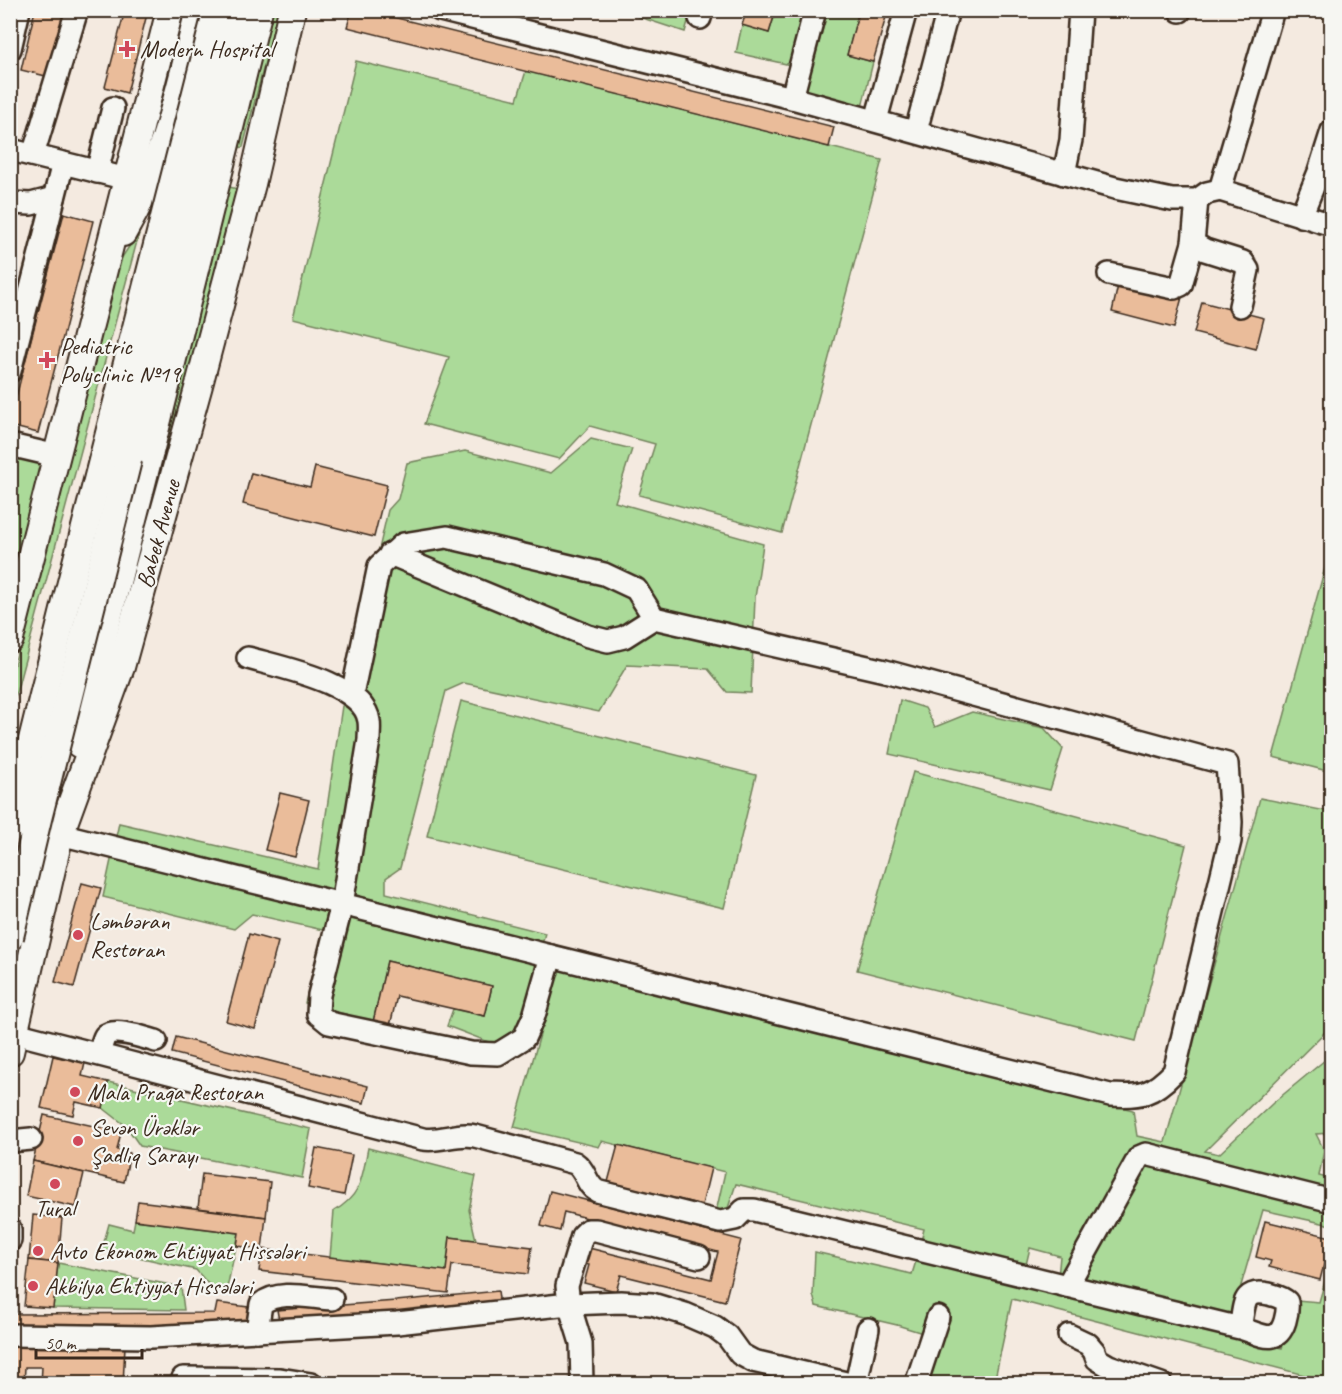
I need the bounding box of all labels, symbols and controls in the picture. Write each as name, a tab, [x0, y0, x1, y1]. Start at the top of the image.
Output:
place label: Modern Hospital	[140, 34, 278, 64]
marker: Modern Hospital	[118, 40, 136, 58]
place label: Pediatric Polyclinic №19	[60, 331, 182, 389]
marker: Pediatric Polyclinic №19	[38, 351, 56, 369]
street label: Babek Avenue	[129, 474, 187, 591]
place label: Ləmbəran Restoran	[90, 906, 170, 964]
marker: Ləmbəran Restoran	[71, 928, 85, 942]
place label: Mala Praqa Restoran	[87, 1077, 264, 1107]
marker: Mala Praqa Restoran	[68, 1085, 82, 1099]
place label: Sevən Ürəklər Şadlıq Sarayı	[90, 1112, 201, 1170]
marker: Sevən Ürəklər Şadlıq Sarayı	[71, 1134, 85, 1148]
marker: Tural	[48, 1177, 62, 1191]
place label: Tural	[35, 1193, 79, 1223]
place label: Avto Ekonom Ehtiyyat Hissələri	[50, 1236, 308, 1266]
marker: Avto Ekonom Ehtiyyat Hissələri	[31, 1244, 45, 1258]
place label: Akbilya Ehtiyyat Hissələri	[45, 1271, 255, 1301]
marker: Akbilya Ehtiyyat Hissələri	[26, 1279, 40, 1293]
scale bar	[36, 1322, 142, 1360]
text: 50 m	[45, 1332, 78, 1354]

